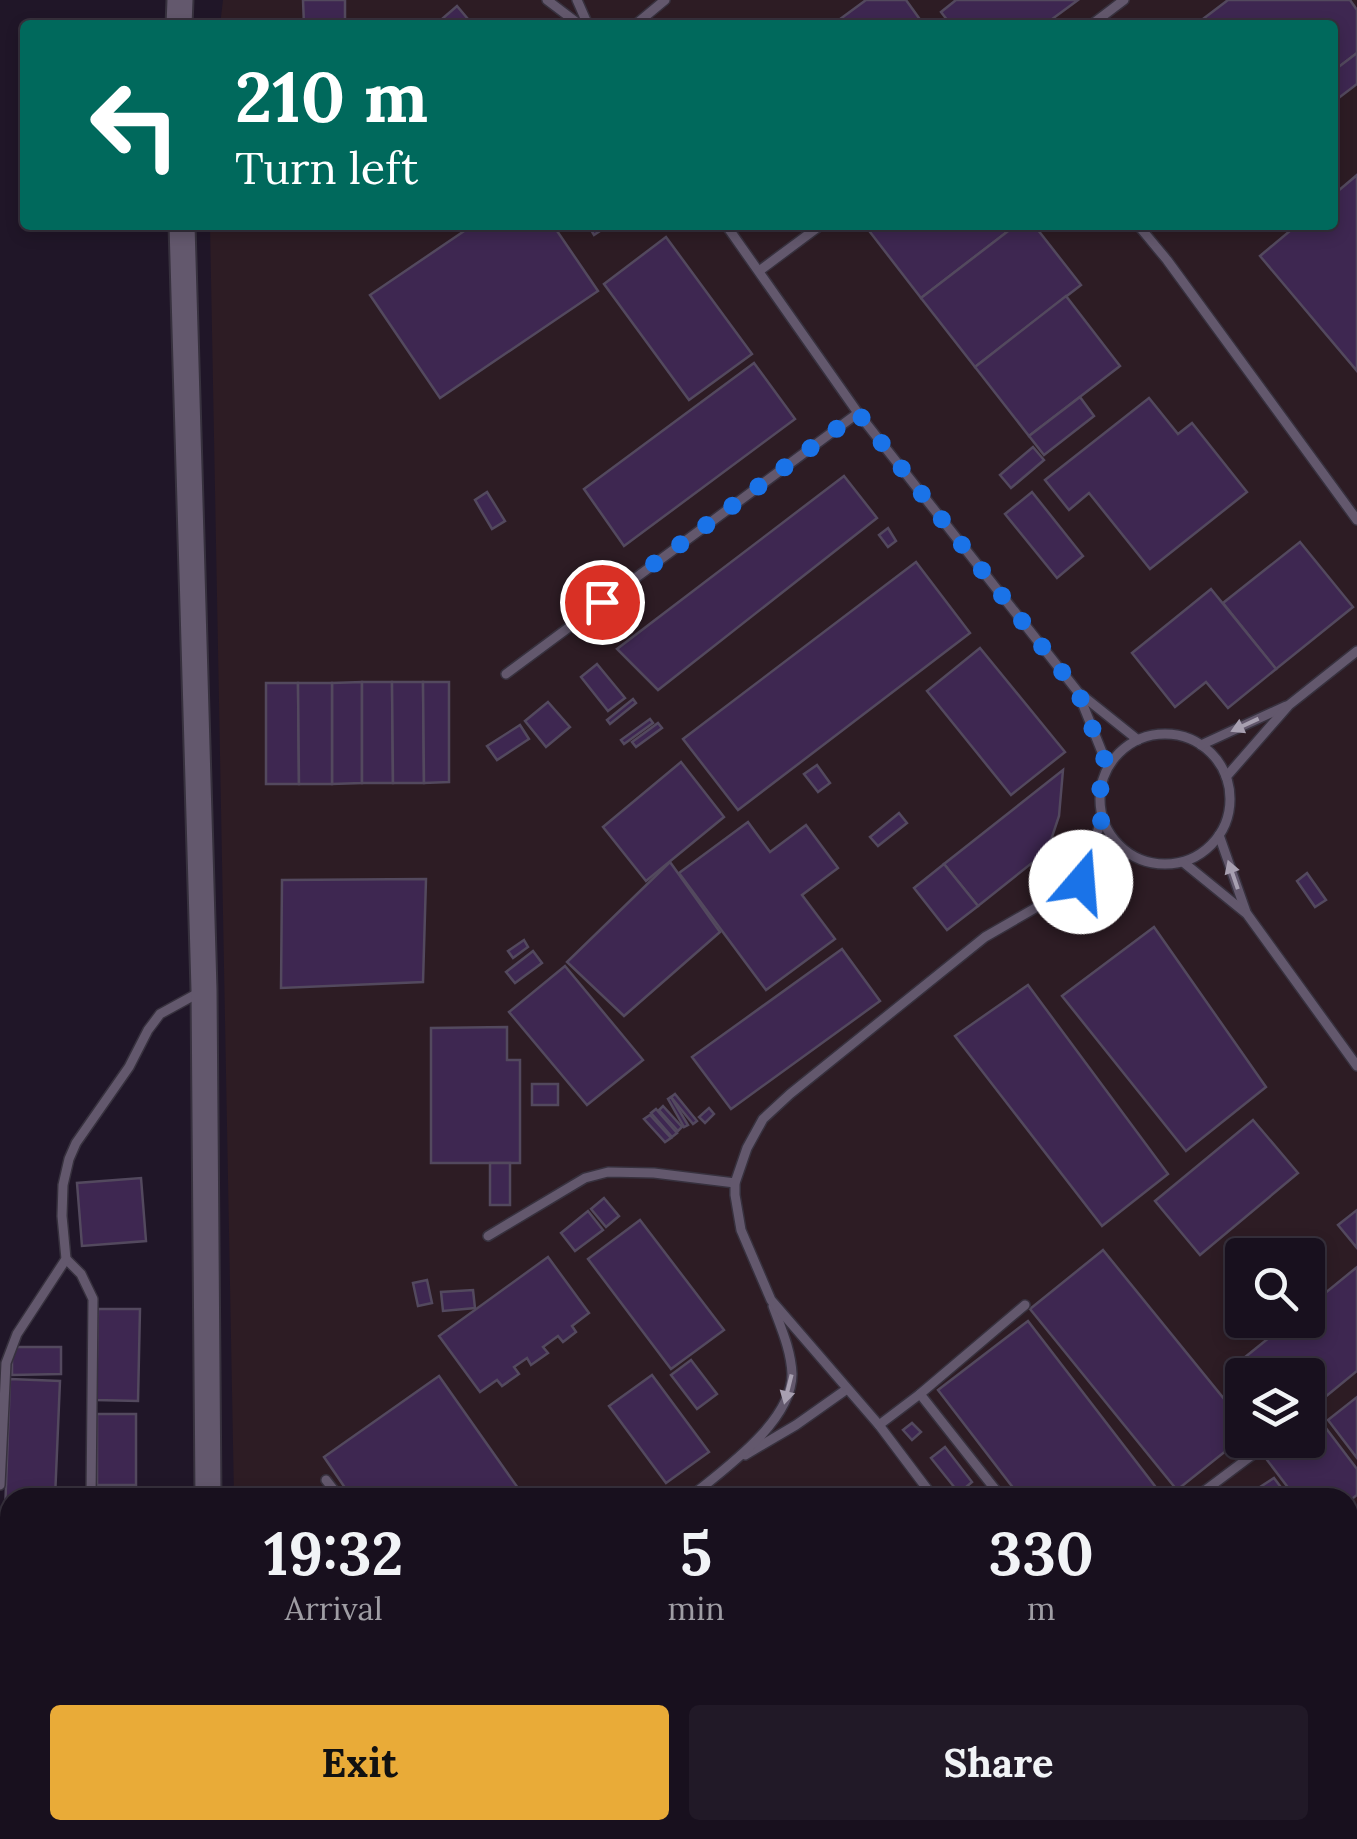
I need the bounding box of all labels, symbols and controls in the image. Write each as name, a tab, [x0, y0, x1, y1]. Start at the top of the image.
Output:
text: 210 m	[235, 52, 428, 141]
icon: left	[70, 60, 200, 190]
text: Turn left	[235, 139, 418, 196]
pin	[560, 560, 645, 645]
icon: arrive	[575, 575, 630, 630]
one-way arrow	[1230, 716, 1259, 733]
position arrow	[1029, 830, 1133, 934]
one-way arrow	[1225, 859, 1240, 889]
map controls	[1225, 1238, 1325, 1458]
button: search	[1225, 1238, 1325, 1338]
button: layers	[1225, 1358, 1325, 1458]
one-way arrow	[779, 1374, 795, 1405]
text: 19:32	[264, 1515, 404, 1591]
text: 5	[680, 1515, 712, 1591]
text: 330	[989, 1515, 1094, 1591]
text: Arrival	[285, 1588, 383, 1629]
text: min	[668, 1588, 725, 1629]
text: m	[1027, 1588, 1056, 1629]
button: Exit	[50, 1705, 669, 1820]
button: Share	[689, 1705, 1308, 1820]

